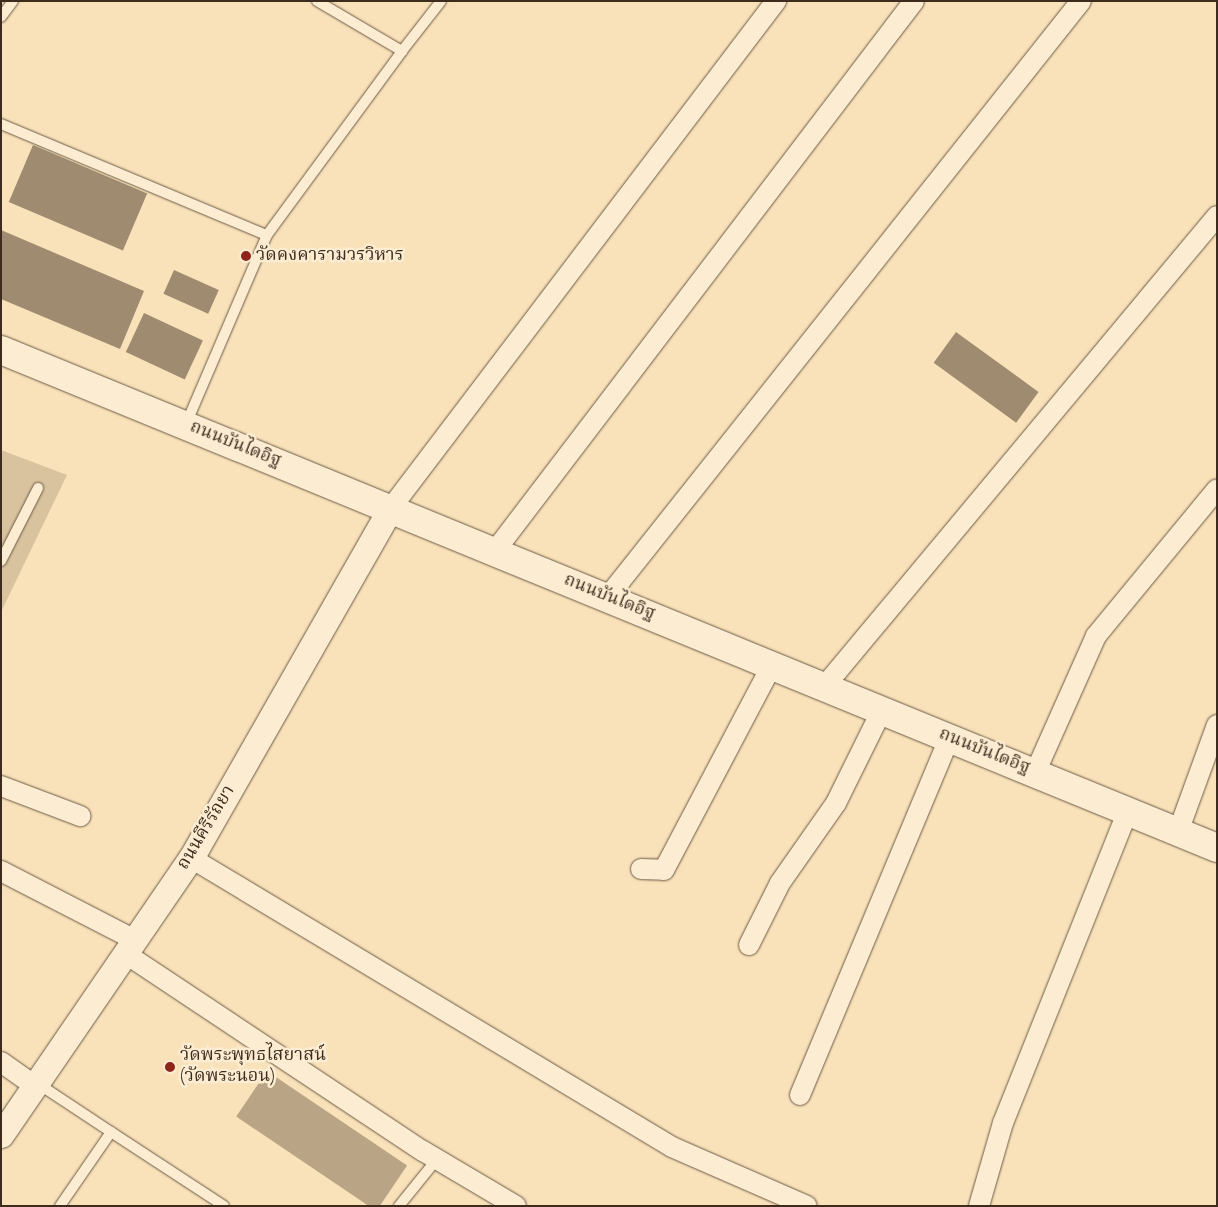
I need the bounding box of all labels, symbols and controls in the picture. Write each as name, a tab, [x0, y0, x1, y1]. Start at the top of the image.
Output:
place label: วัดคงคารามวรวิหาร	[256, 245, 404, 267]
marker: วัดคงคารามวรวิหาร	[240, 250, 252, 262]
street label: ถนนบันไดอิฐ	[186, 417, 284, 473]
street label: ถนนบันไดอิฐ	[560, 570, 658, 626]
street label: ถนนบันไดอิฐ	[935, 724, 1033, 780]
street label: ถนนคีรีรัถยา	[173, 782, 241, 874]
place label: วัดพระพุทธไสยาสน์ (วัดพระนอน)	[180, 1046, 326, 1088]
marker: วัดพระพุทธไสยาสน์ (วัดพระนอน)	[164, 1061, 176, 1073]

